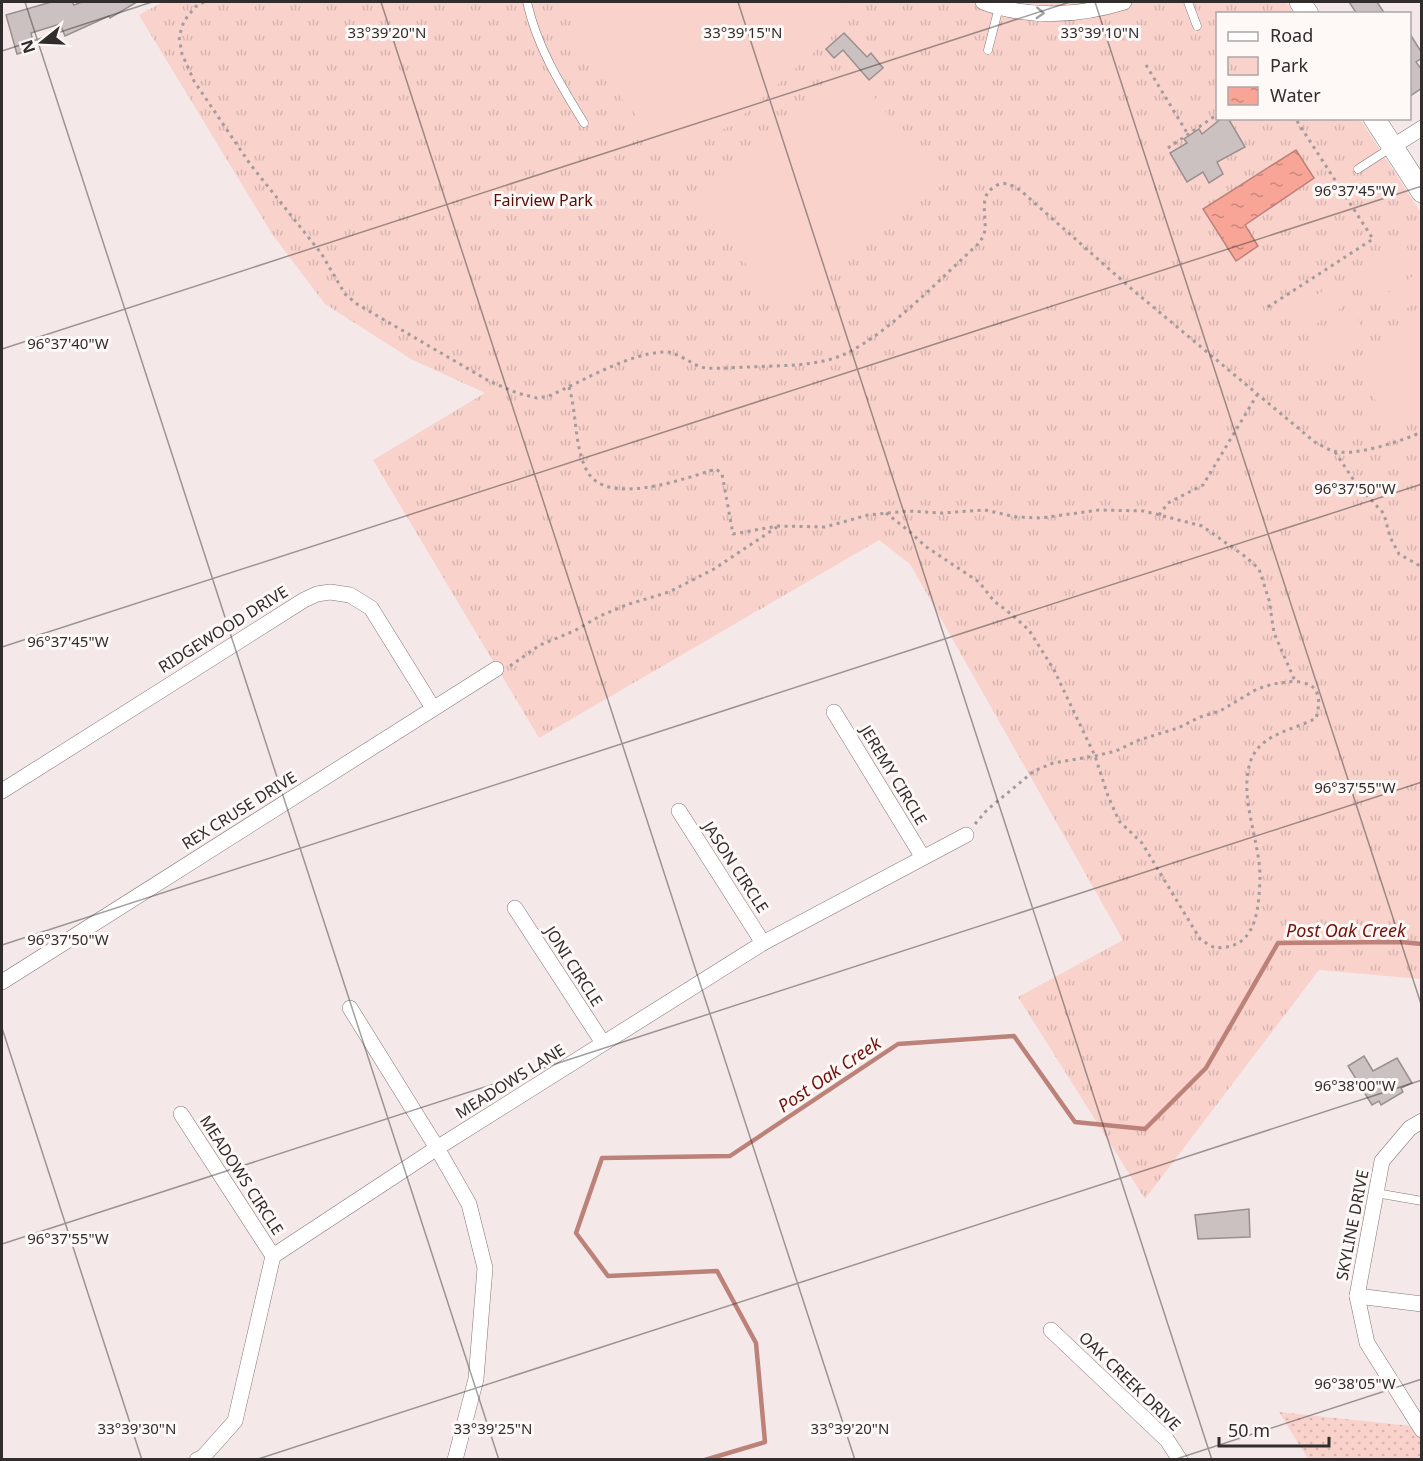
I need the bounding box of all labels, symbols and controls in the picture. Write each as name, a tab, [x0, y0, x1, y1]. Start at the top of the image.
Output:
one-way arrow	[1035, 6, 1044, 19]
north arrow	[12, 12, 72, 72]
legend	[1216, 12, 1411, 120]
text: 33°39'20"N	[348, 22, 426, 42]
text: 33°39'15"N	[704, 22, 782, 42]
text: 33°39'10"N	[1061, 22, 1139, 42]
text: Road	[1270, 23, 1313, 47]
text: N	[15, 37, 40, 56]
text: Park	[1270, 53, 1308, 77]
text: Water	[1270, 83, 1321, 107]
text: 96°37'45"W	[1314, 180, 1396, 200]
park label: Fairview Park	[493, 189, 593, 211]
text: 96°37'40"W	[27, 333, 109, 353]
text: 96°37'50"W	[1314, 478, 1396, 498]
street label: RIDGEWOOD DRIVE	[154, 580, 292, 678]
text: 96°37'45"W	[27, 631, 109, 651]
street label: JEREMY CIRCLE	[855, 719, 932, 829]
street label: REX CRUSE DRIVE	[177, 766, 301, 854]
text: 96°37'55"W	[1314, 777, 1396, 797]
street label: JASON CIRCLE	[697, 815, 774, 917]
water label: Post Oak Creek	[1286, 918, 1407, 942]
street label: JONI CIRCLE	[539, 920, 608, 1010]
text: 96°37'50"W	[27, 929, 109, 949]
water label: Post Oak Creek	[773, 1030, 886, 1117]
street label: MEADOWS LANE	[451, 1039, 569, 1123]
text: 96°38'00"W	[1314, 1075, 1396, 1095]
street label: MEADOWS CIRCLE	[195, 1111, 289, 1239]
street label: SKYLINE DRIVE	[1330, 1168, 1374, 1282]
text: 96°37'55"W	[27, 1228, 109, 1248]
street label: OAK CREEK DRIVE	[1074, 1327, 1186, 1435]
text: 96°38'05"W	[1314, 1373, 1396, 1393]
scale bar	[1219, 1410, 1328, 1448]
text: 33°39'30"N	[98, 1418, 176, 1438]
text: 33°39'25"N	[454, 1418, 532, 1438]
text: 33°39'20"N	[811, 1418, 889, 1438]
text: 50 m	[1228, 1418, 1270, 1442]

